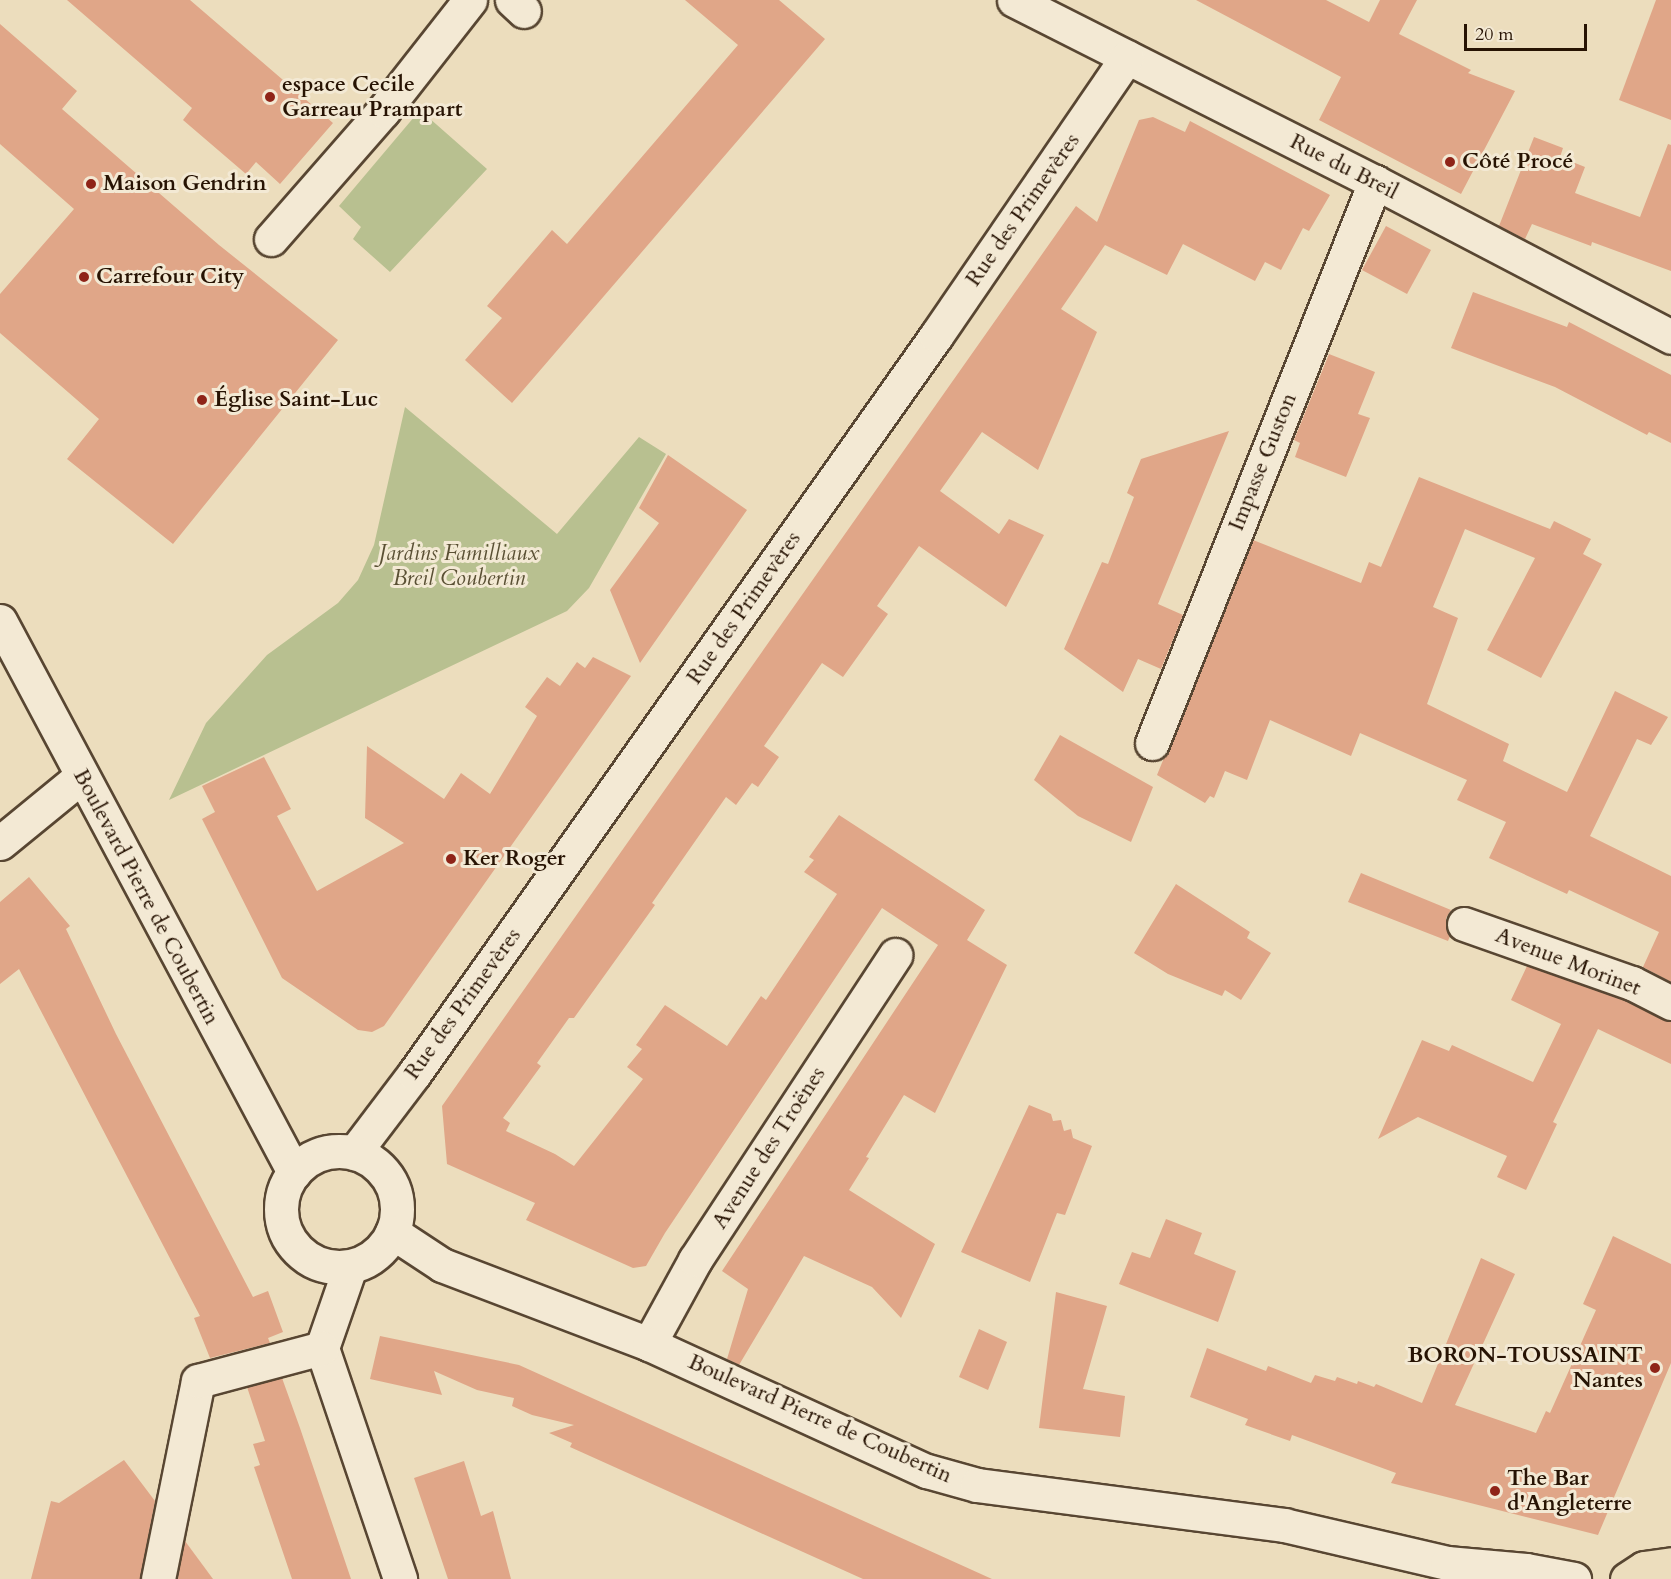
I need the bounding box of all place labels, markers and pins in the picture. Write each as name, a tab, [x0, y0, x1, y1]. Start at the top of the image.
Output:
place label: espace Cecile Garreau Prampart	[282, 71, 463, 122]
marker: espace Cecile Garreau Prampart	[263, 90, 277, 104]
place label: Côté Procé	[1462, 149, 1573, 175]
marker: Côté Procé	[1443, 155, 1457, 169]
place label: Maison Gendrin	[103, 171, 267, 197]
marker: Maison Gendrin	[84, 177, 98, 191]
place label: Carrefour City	[96, 264, 244, 290]
marker: Carrefour City	[77, 270, 91, 284]
place label: Église Saint-Luc	[214, 387, 378, 413]
marker: Église Saint-Luc	[195, 393, 209, 407]
place label: Ker Roger	[463, 846, 566, 872]
marker: Ker Roger	[444, 852, 458, 866]
place label: BORON-TOUSSAINT Nantes	[1407, 1342, 1643, 1394]
marker: BORON-TOUSSAINT Nantes	[1648, 1361, 1662, 1375]
place label: The Bar d'Angleterre	[1507, 1465, 1632, 1516]
marker: The Bar d'Angleterre	[1488, 1484, 1502, 1498]

